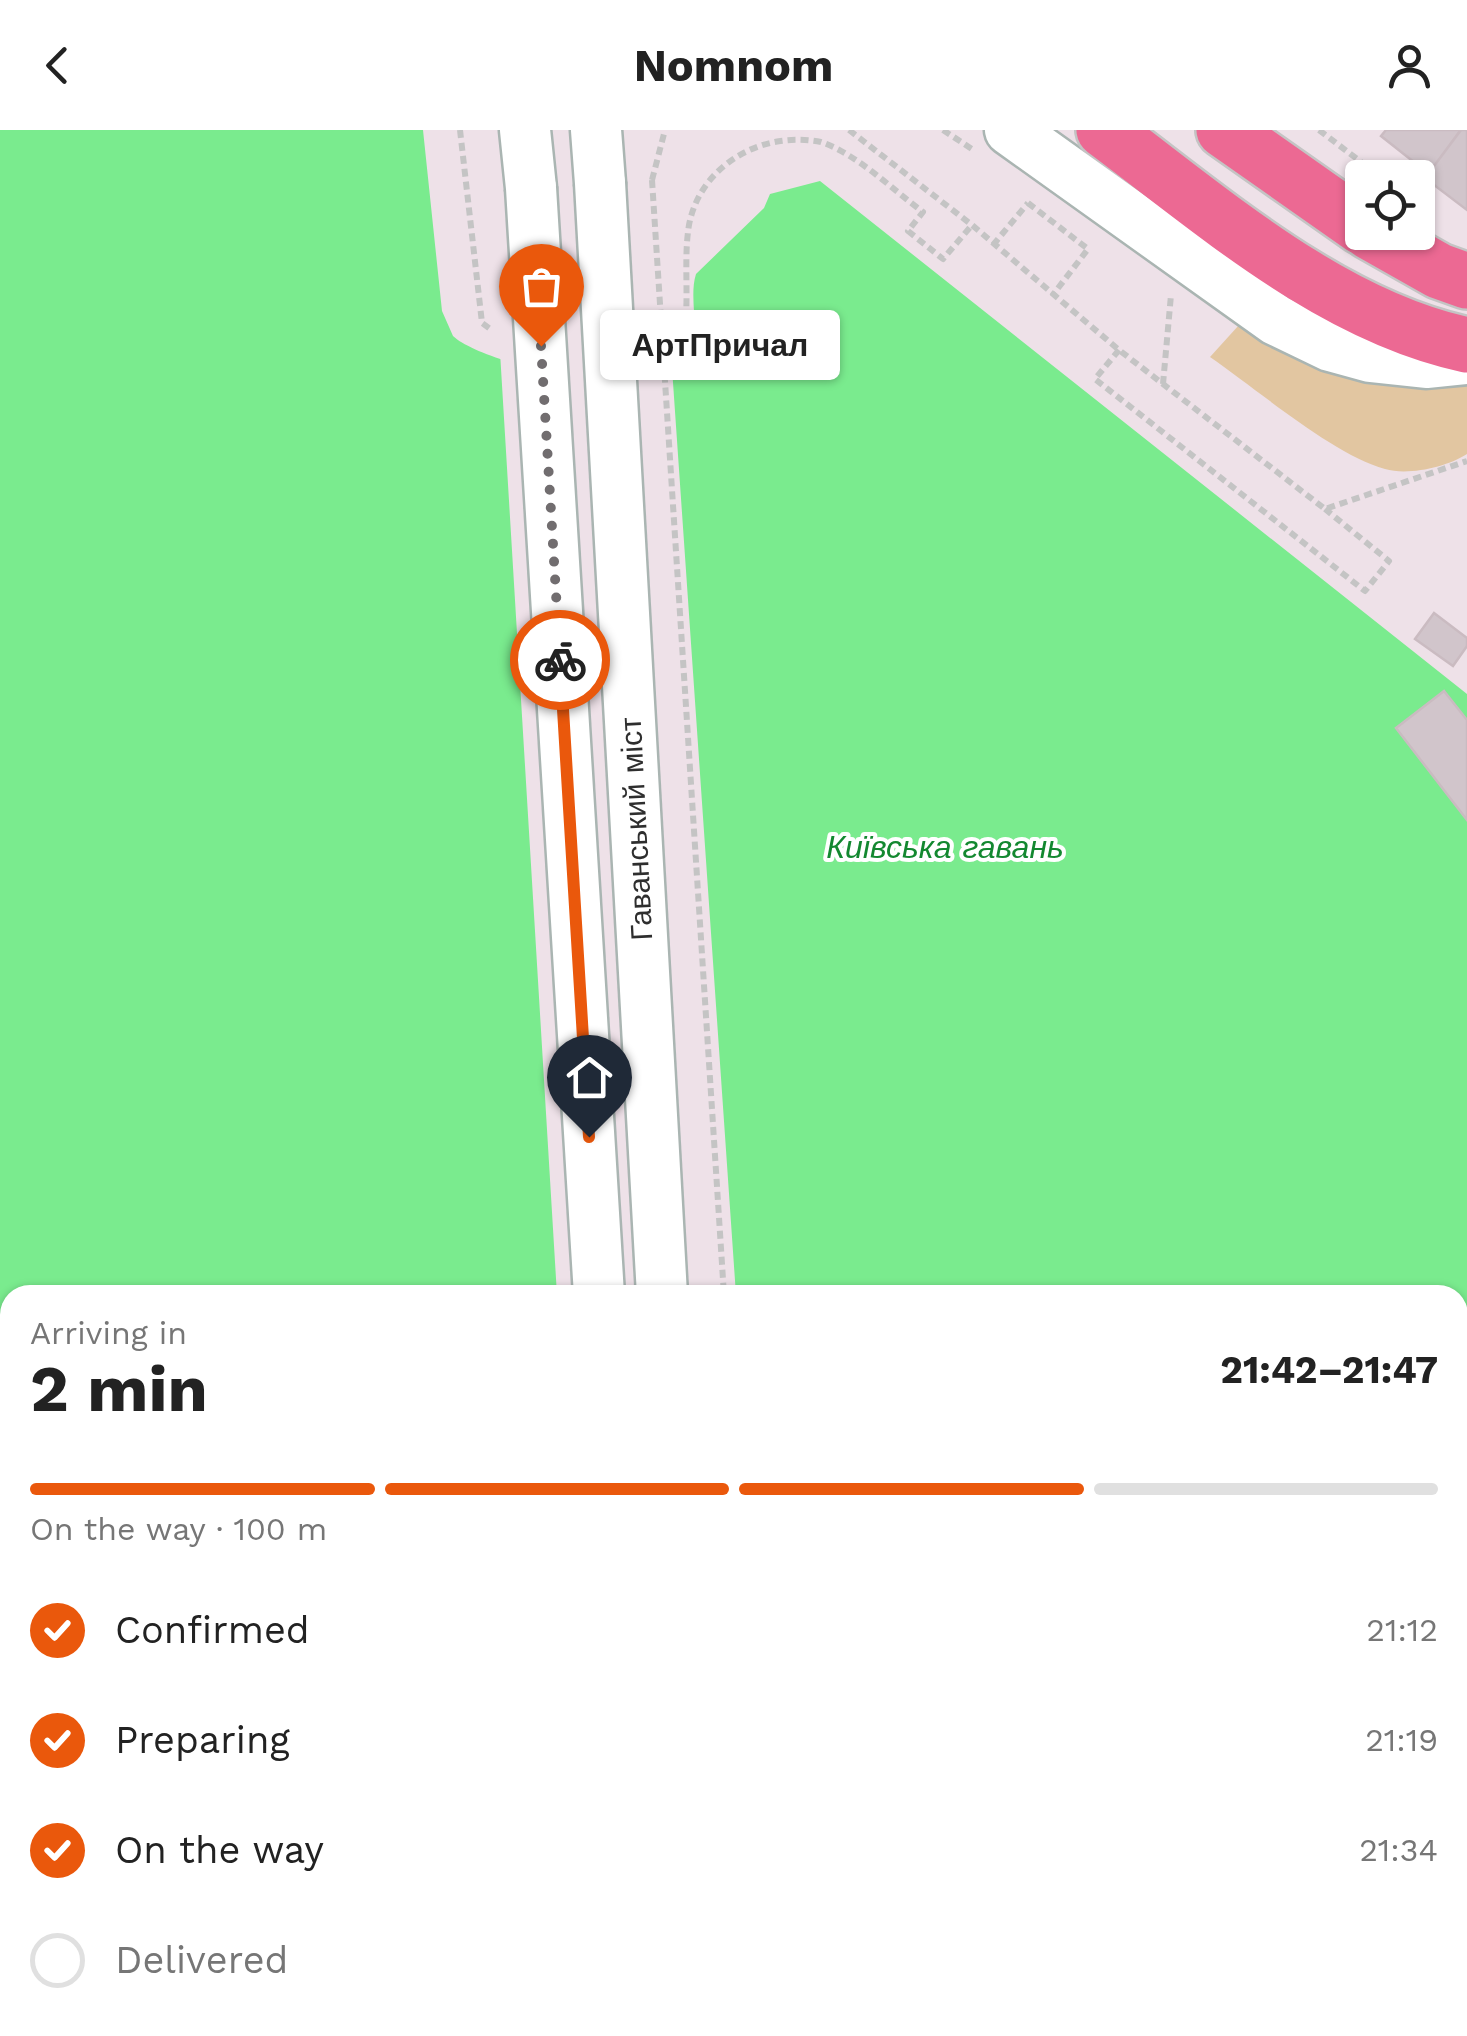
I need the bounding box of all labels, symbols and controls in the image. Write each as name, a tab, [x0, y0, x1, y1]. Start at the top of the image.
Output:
icon: back	[30, 38, 85, 93]
icon: person	[1382, 38, 1437, 93]
text: Nomnom	[634, 39, 833, 92]
map controls	[1345, 160, 1435, 250]
button: locate	[1345, 160, 1435, 250]
pin	[499, 244, 584, 347]
icon: bag	[514, 259, 569, 314]
callout: АртПричал	[601, 311, 841, 381]
text: АртПричал	[632, 326, 808, 364]
courier	[510, 610, 610, 710]
icon: bike	[533, 633, 588, 688]
street label: Гаванський міст	[613, 716, 659, 942]
water label: Київська гавань	[826, 828, 1064, 866]
pin	[547, 1035, 632, 1138]
icon: home	[562, 1050, 617, 1105]
text: Arriving in	[30, 1314, 187, 1352]
text: 21:42–21:47	[1220, 1348, 1438, 1392]
text: 2 min	[30, 1351, 208, 1427]
text: On the way · 100 m	[30, 1510, 327, 1548]
icon: check	[30, 1603, 85, 1658]
text: Confirmed	[115, 1608, 310, 1652]
text: 21:12	[1366, 1611, 1438, 1649]
icon: check	[30, 1713, 85, 1768]
text: Preparing	[115, 1718, 290, 1762]
text: 21:19	[1365, 1721, 1438, 1759]
icon: check	[30, 1823, 85, 1878]
text: On the way	[115, 1828, 324, 1872]
text: 21:34	[1359, 1831, 1438, 1869]
text: Delivered	[115, 1938, 288, 1982]

